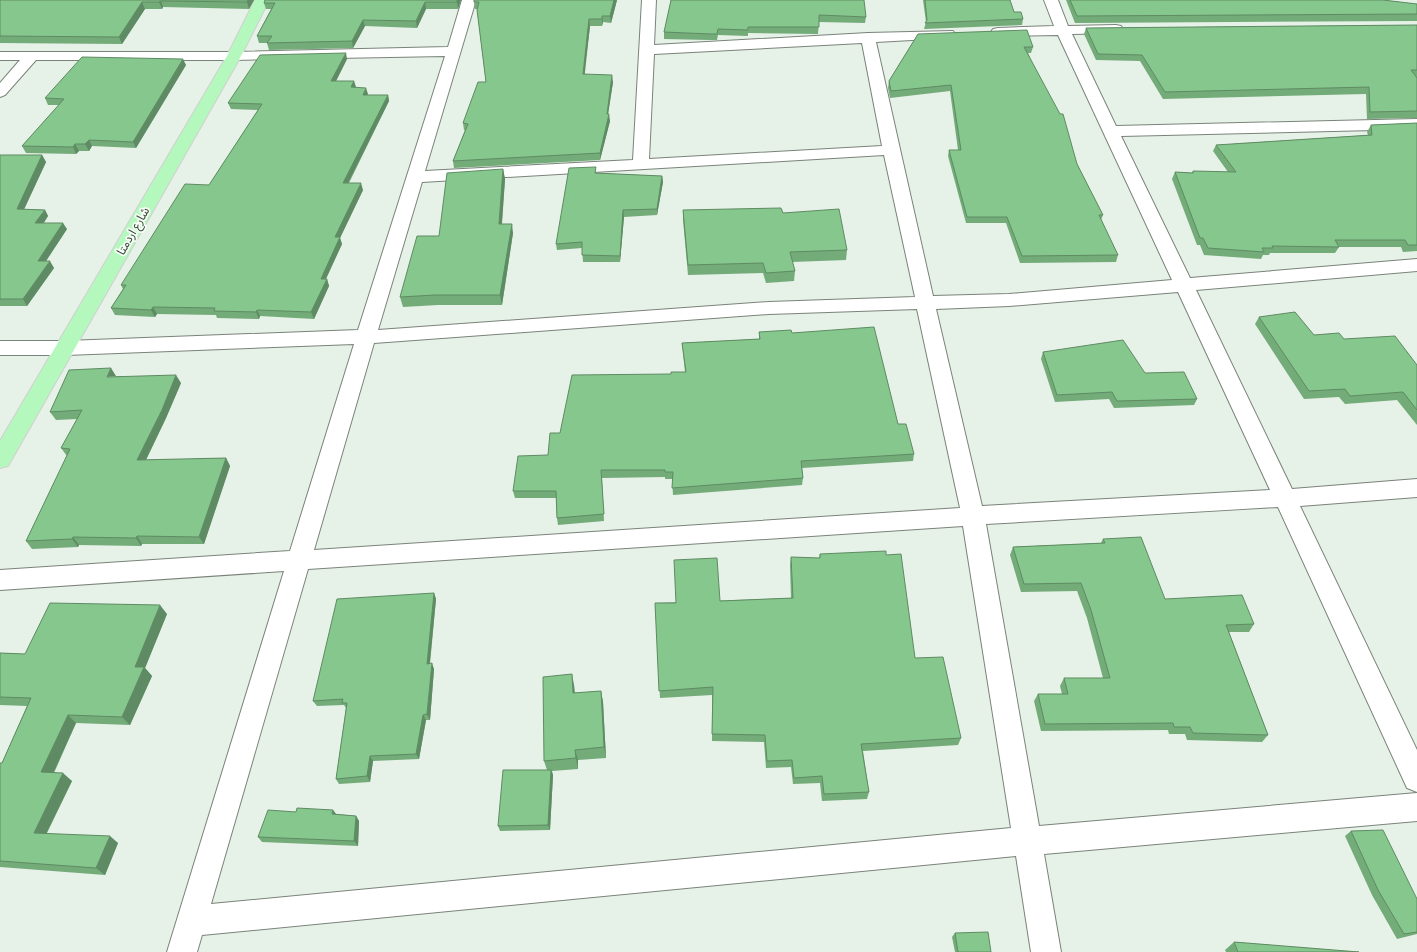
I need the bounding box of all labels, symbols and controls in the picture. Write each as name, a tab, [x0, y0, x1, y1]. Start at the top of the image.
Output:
street label: شارع اردمتا	[113, 204, 154, 258]

